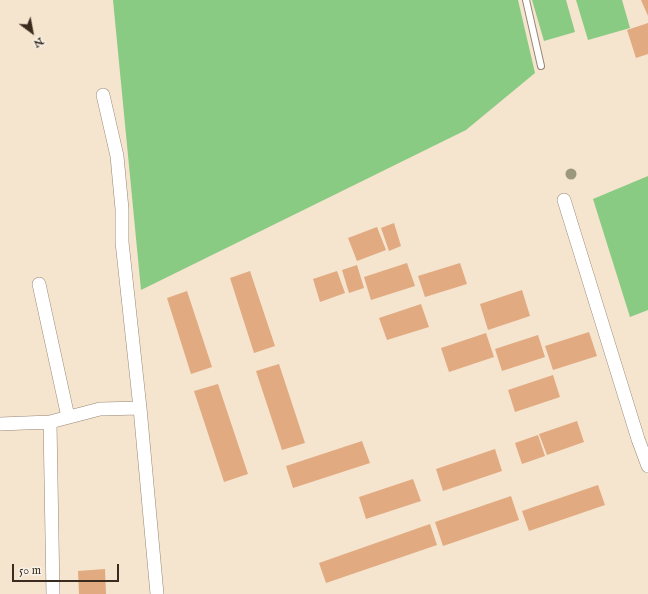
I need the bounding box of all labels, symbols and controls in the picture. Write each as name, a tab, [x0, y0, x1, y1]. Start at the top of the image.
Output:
north arrow	[12, 12, 52, 52]
text: N	[31, 34, 46, 51]
scale bar	[14, 556, 121, 582]
text: 50 m	[19, 563, 41, 578]

